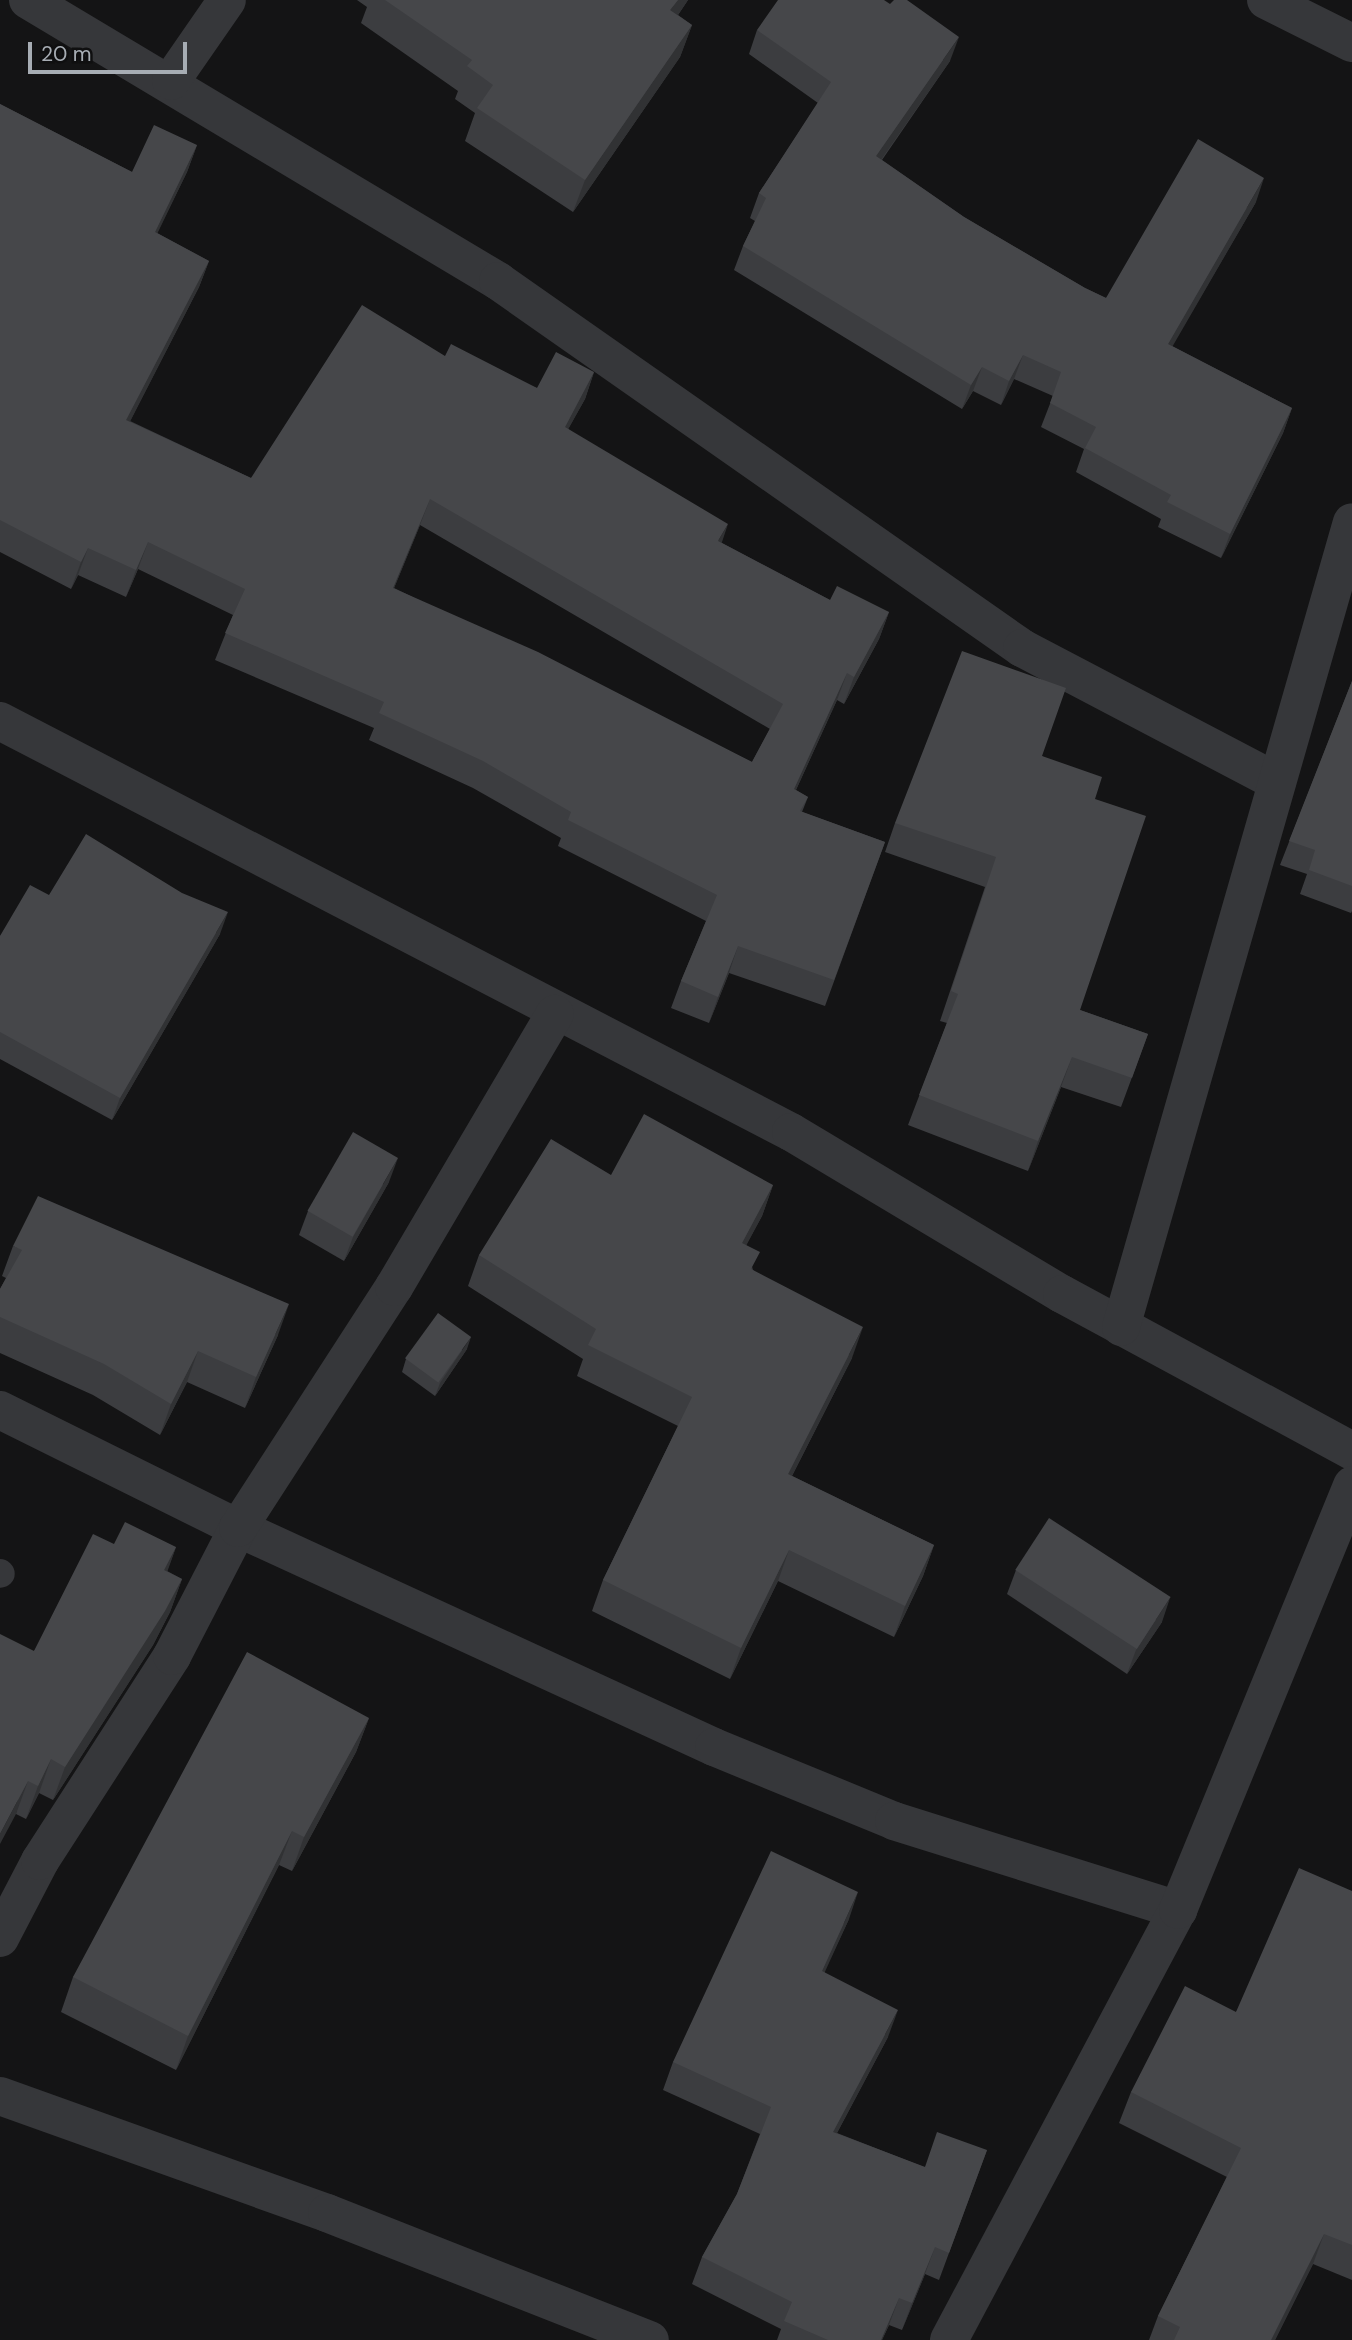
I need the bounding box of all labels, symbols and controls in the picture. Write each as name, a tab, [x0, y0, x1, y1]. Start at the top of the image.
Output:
scale bar	[32, 28, 191, 72]
text: 20 m	[41, 40, 92, 68]

